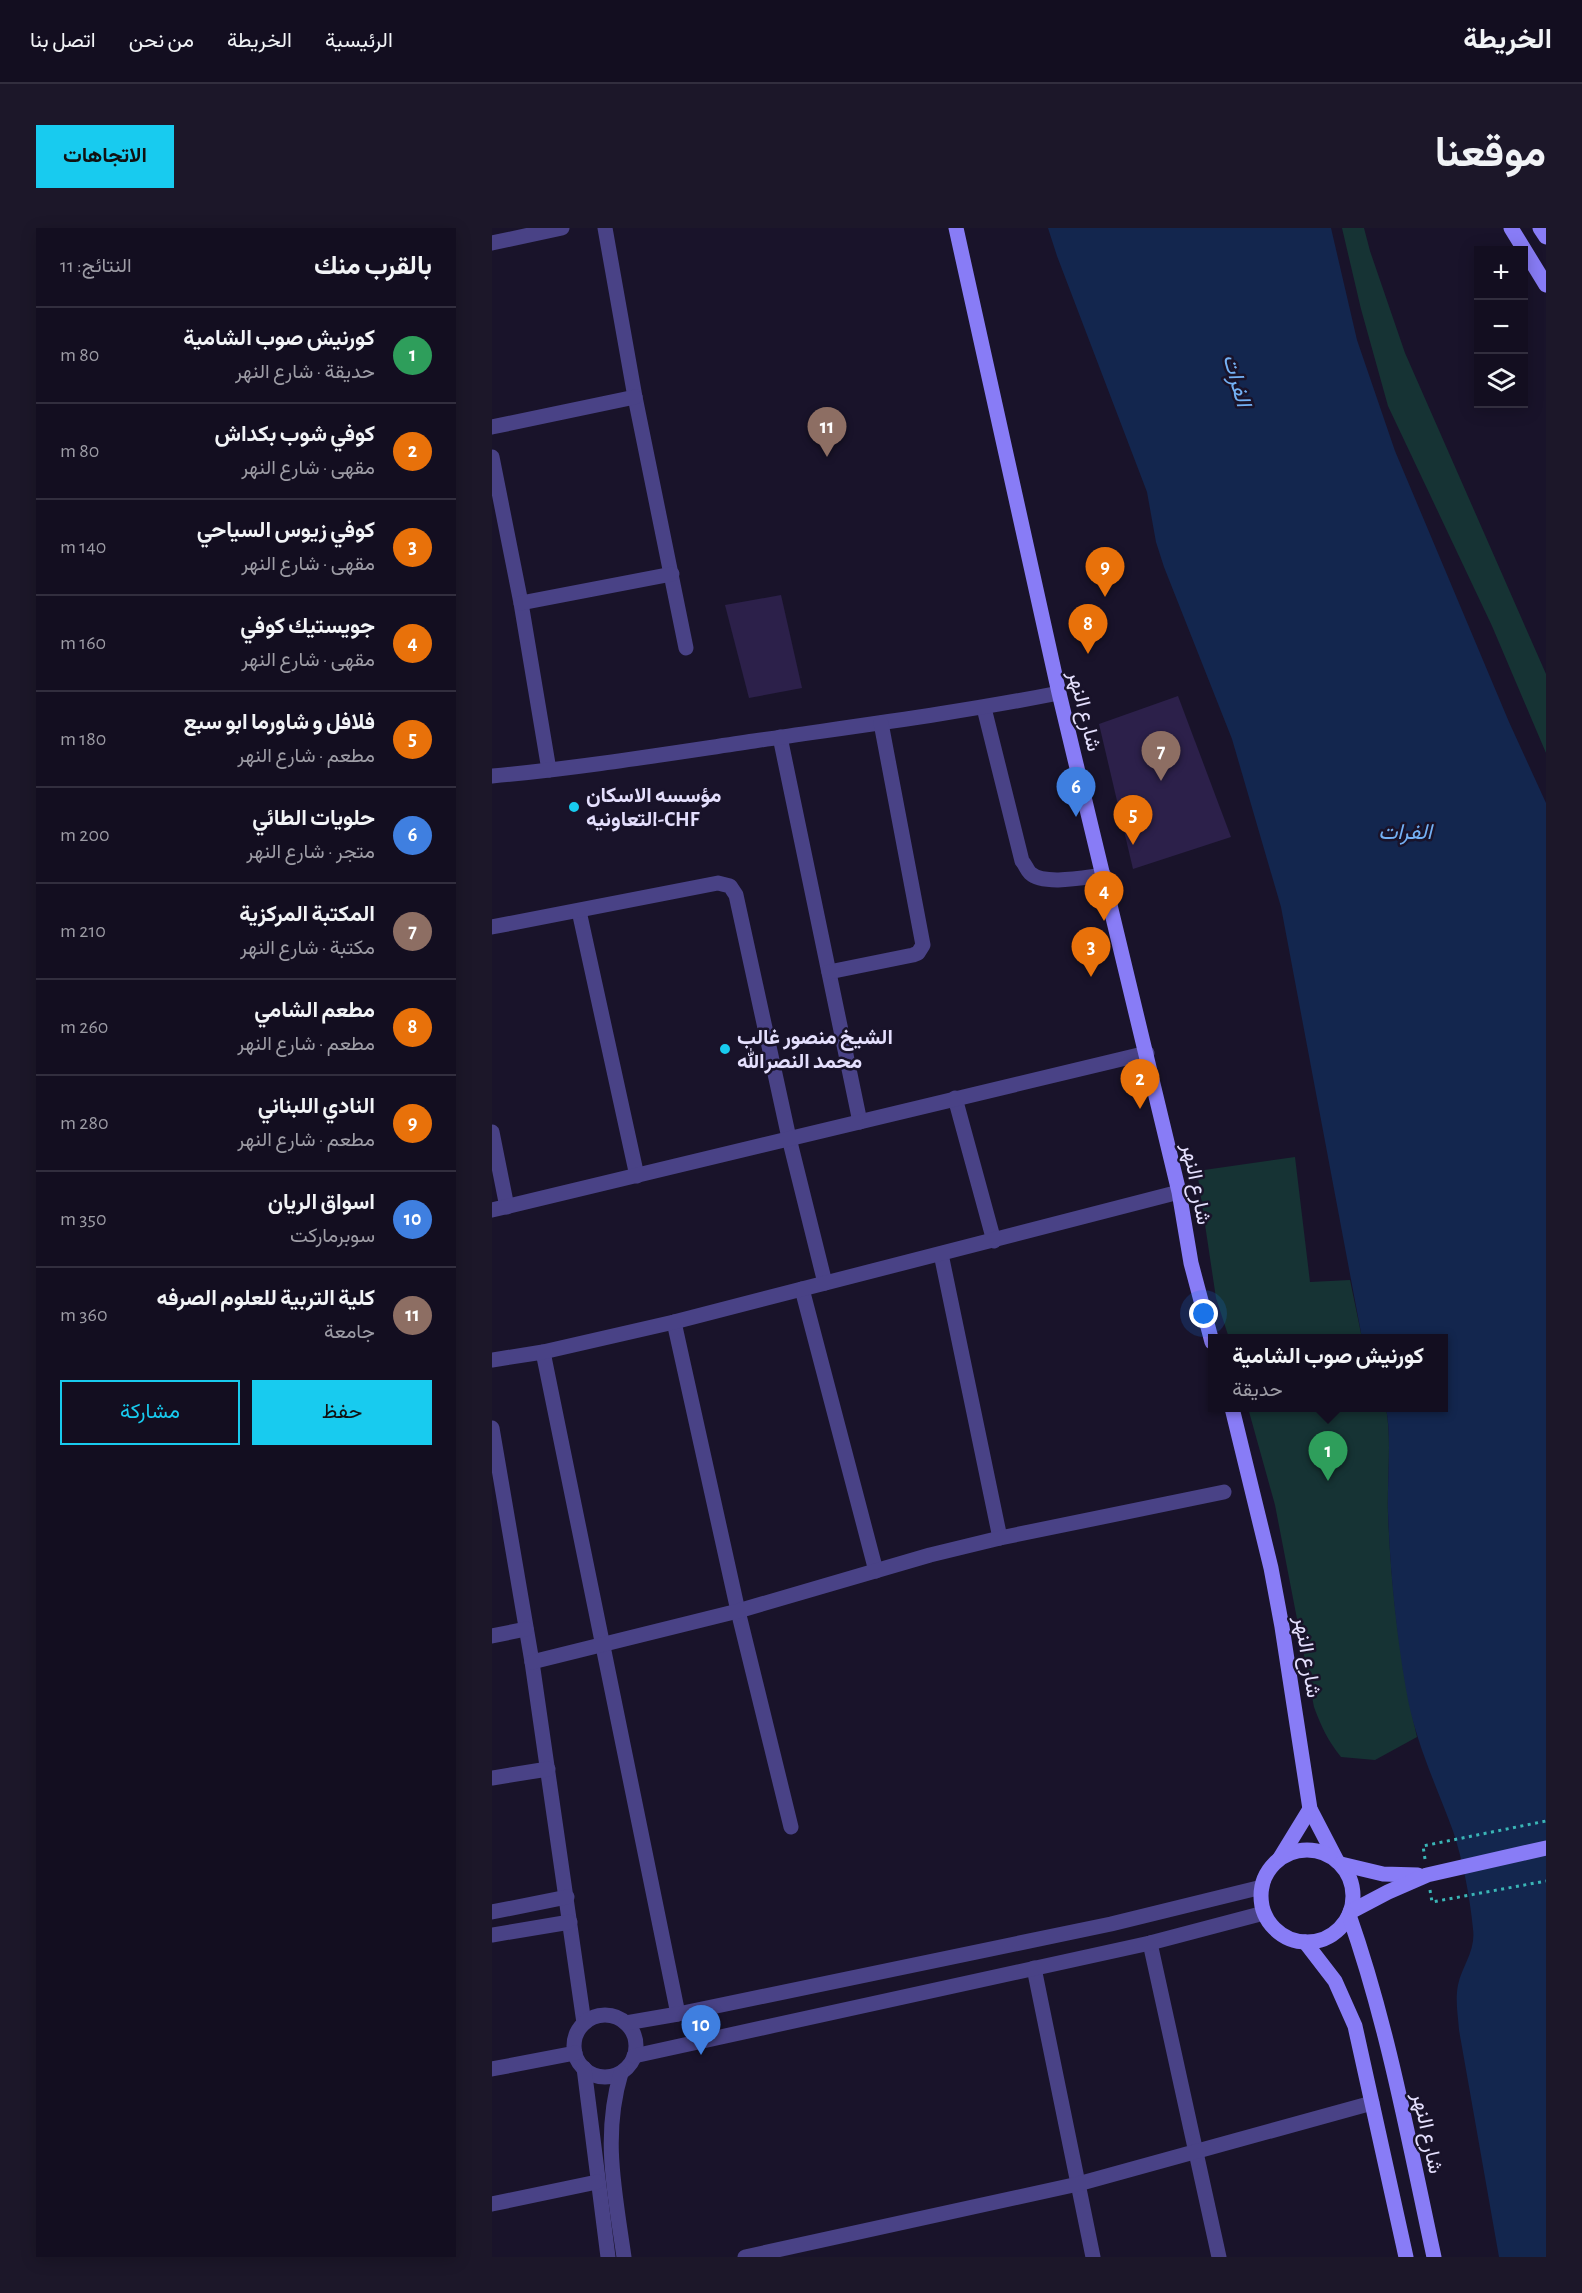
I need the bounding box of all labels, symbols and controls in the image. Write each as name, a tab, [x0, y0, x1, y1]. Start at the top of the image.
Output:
text: الخريطة	[1463, 26, 1552, 54]
text: اتصل بنا	[30, 30, 96, 51]
text: من نحن	[129, 30, 194, 51]
text: الخريطة	[227, 30, 292, 51]
text: الرئيسية	[325, 30, 393, 51]
button: الاتجاهات	[36, 125, 174, 188]
text: موقعنا	[1435, 132, 1546, 174]
map controls	[1474, 246, 1528, 408]
button: +	[1474, 246, 1528, 300]
text: بالقرب منك	[314, 253, 432, 279]
text: النتائج: 11	[60, 256, 132, 276]
button: −	[1474, 300, 1528, 354]
text: كورنيش صوب الشامية	[183, 327, 375, 349]
text: 80 m	[60, 345, 99, 365]
text: 1	[409, 345, 416, 365]
water label: الفرات	[1217, 351, 1256, 412]
button: layers	[1474, 354, 1528, 408]
text: حديقة · شارع النهر	[235, 362, 375, 382]
pin: 11	[808, 408, 846, 457]
text: كوفي شوب بكداش	[214, 423, 375, 445]
text: 80 m	[60, 441, 99, 461]
text: 2	[408, 441, 417, 461]
text: مقهى · شارع النهر	[241, 458, 375, 478]
text: كوفي زيوس السياحي	[197, 519, 375, 541]
text: 140 m	[60, 537, 106, 557]
text: 3	[408, 537, 417, 557]
pin: 9	[1086, 548, 1124, 597]
text: مقهى · شارع النهر	[241, 554, 375, 574]
pin: 8	[1068, 604, 1108, 654]
text: جويستيك كوفي	[240, 615, 375, 637]
text: 160 m	[60, 633, 106, 653]
text: 4	[407, 633, 418, 653]
text: مقهى · شارع النهر	[241, 650, 375, 670]
street label: شارع النهر	[1061, 668, 1105, 754]
text: فلافل و شاورما ابو سبع	[183, 711, 375, 733]
text: 180 m	[60, 729, 106, 749]
text: 5	[408, 729, 417, 749]
pin: 7	[1142, 732, 1180, 781]
text: مطعم · شارع النهر	[237, 746, 375, 766]
pin: 6	[1056, 768, 1096, 817]
place label: مؤسسه الاسكان التعاونيه-CHF	[586, 785, 721, 832]
pin: 5	[1114, 796, 1152, 845]
marker: مؤسسه الاسكان التعاونيه-CHF	[567, 800, 581, 814]
text: حلويات الطائي	[252, 807, 375, 829]
water label: الفرات	[1378, 821, 1435, 845]
text: 200 m	[60, 825, 110, 845]
text: 6	[408, 825, 417, 845]
text: متجر · شارع النهر	[246, 842, 375, 862]
pin: 4	[1084, 872, 1124, 921]
text: المكتبة المركزية	[239, 903, 375, 925]
text: 210 m	[60, 921, 106, 941]
text: 7	[408, 921, 417, 941]
pin: 3	[1072, 928, 1110, 977]
text: مكتبة · شارع النهر	[240, 938, 375, 958]
text: مطعم الشامي	[254, 999, 375, 1021]
text: 260 m	[60, 1017, 108, 1037]
text: 8	[408, 1017, 417, 1037]
place label: الشيخ منصور غالب محمد النصرالله	[737, 1027, 893, 1074]
text: مطعم · شارع النهر	[237, 1034, 375, 1054]
marker: الشيخ منصور غالب محمد النصرالله	[718, 1042, 732, 1056]
pin: 2	[1120, 1060, 1160, 1109]
text: النادي اللبناني	[258, 1095, 375, 1117]
text: 280 m	[60, 1113, 108, 1133]
text: 9	[408, 1113, 417, 1133]
text: مطعم · شارع النهر	[237, 1130, 375, 1150]
street label: شارع النهر	[1175, 1141, 1215, 1227]
text: اسواق الريان	[268, 1191, 375, 1213]
text: 350 m	[60, 1209, 106, 1229]
text: 10	[404, 1209, 421, 1229]
text: سوبرماركت	[290, 1226, 375, 1246]
text: كلية التربية للعلوم الصرفه	[157, 1287, 375, 1309]
your location	[1189, 1299, 1218, 1328]
text: 360 m	[60, 1305, 108, 1325]
text: 11	[405, 1305, 420, 1325]
text: جامعة	[324, 1322, 375, 1342]
popup	[1208, 1334, 1448, 1412]
text: كورنيش صوب الشامية	[1232, 1345, 1424, 1367]
button: مشاركة	[60, 1380, 240, 1445]
button: حفظ	[252, 1380, 432, 1445]
text: حديقة	[1232, 1380, 1283, 1400]
pin: 1	[1308, 1432, 1348, 1481]
street label: شارع النهر	[1288, 1614, 1324, 1700]
pin: 10	[682, 2006, 720, 2055]
street label: شارع النهر	[1406, 2090, 1446, 2176]

